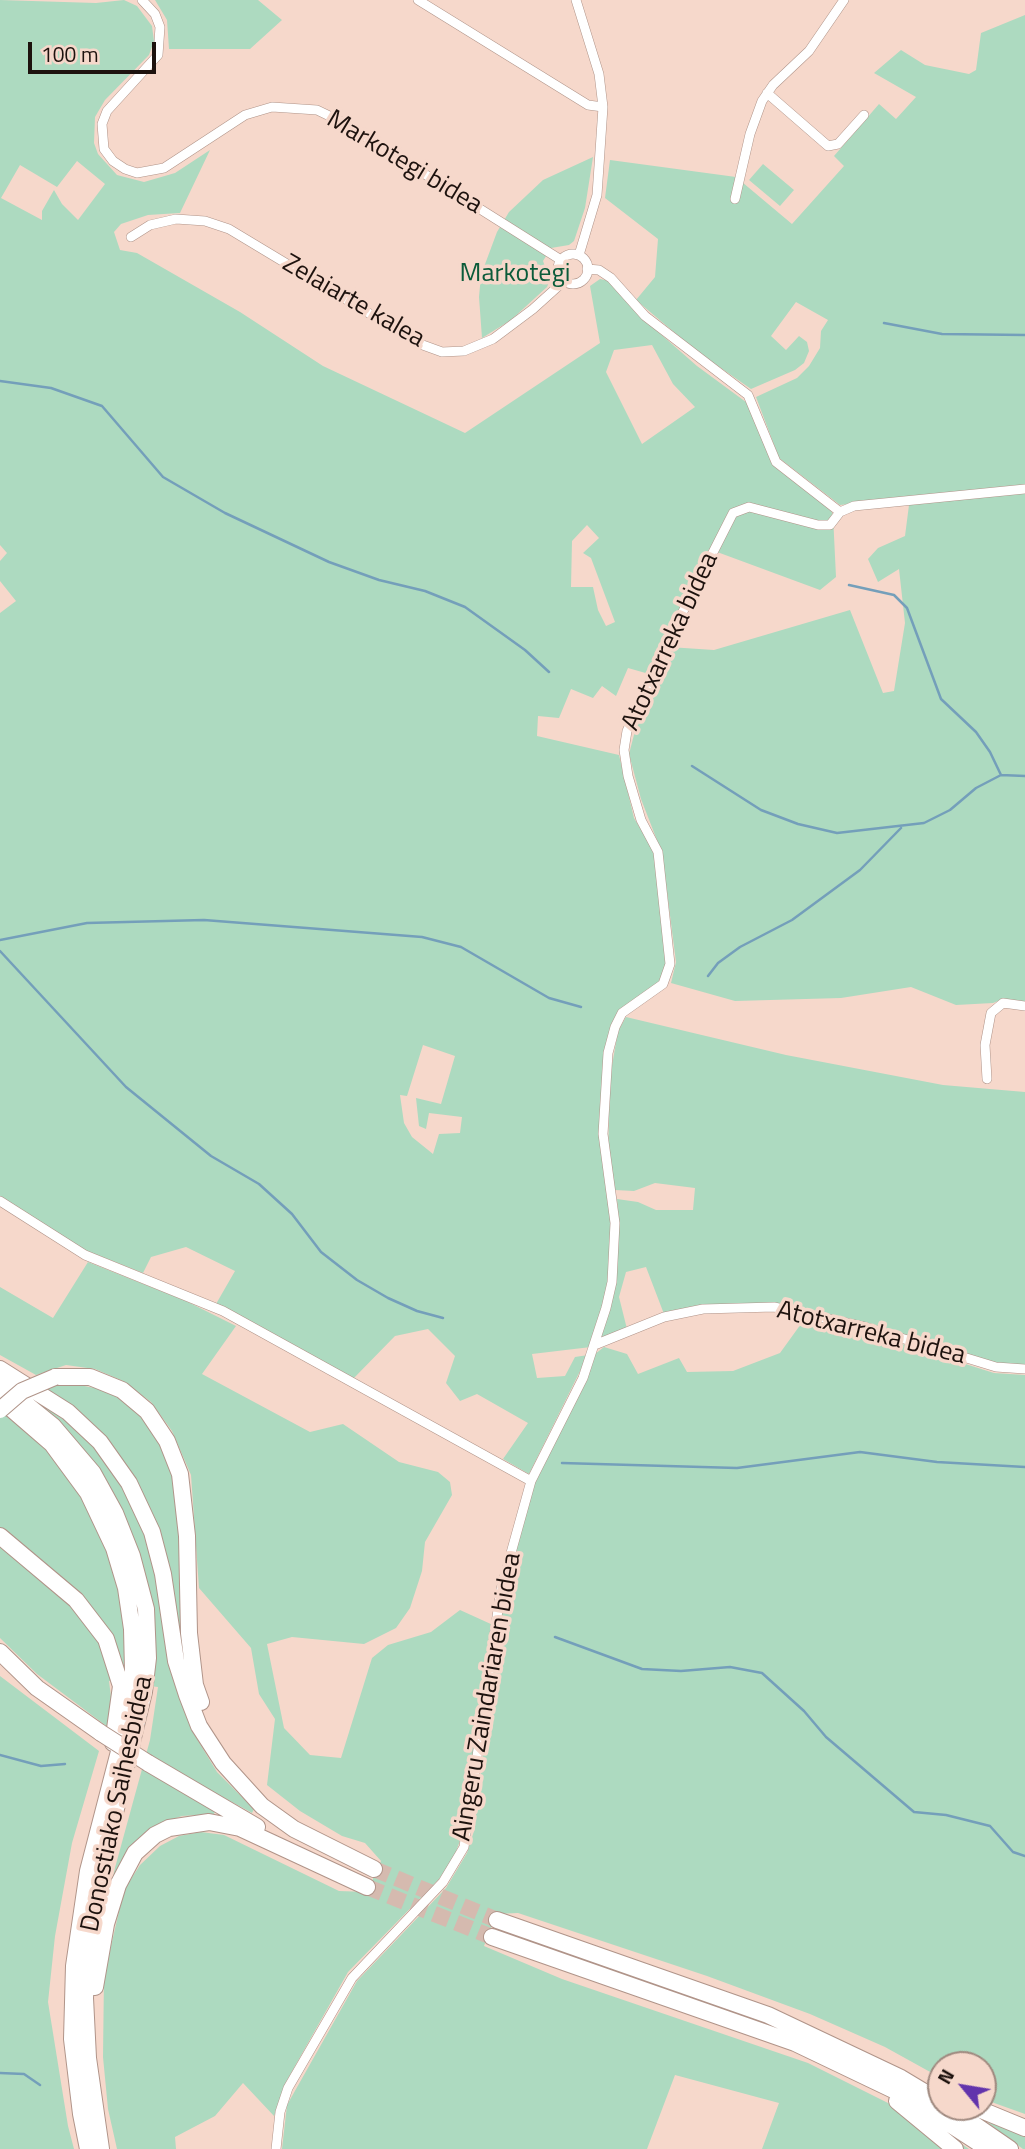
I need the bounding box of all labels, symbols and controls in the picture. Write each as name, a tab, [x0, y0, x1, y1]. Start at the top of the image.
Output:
scale bar	[32, 28, 159, 72]
text: 100 m	[41, 38, 98, 70]
street label: Markotegi bidea	[321, 104, 487, 222]
street label: Zelaiarte kalea	[276, 249, 430, 355]
park label: Markotegi	[460, 259, 570, 291]
street label: Atotxarreka bidea	[616, 548, 726, 736]
street label: Atotxarreka bidea	[774, 1296, 968, 1372]
street label: Aingeru Zaindariaren bidea	[447, 1550, 529, 1844]
street label: Donostiako Saihesbidea	[76, 1673, 160, 1935]
north arrow	[927, 2051, 997, 2121]
text: N	[929, 2063, 961, 2089]

